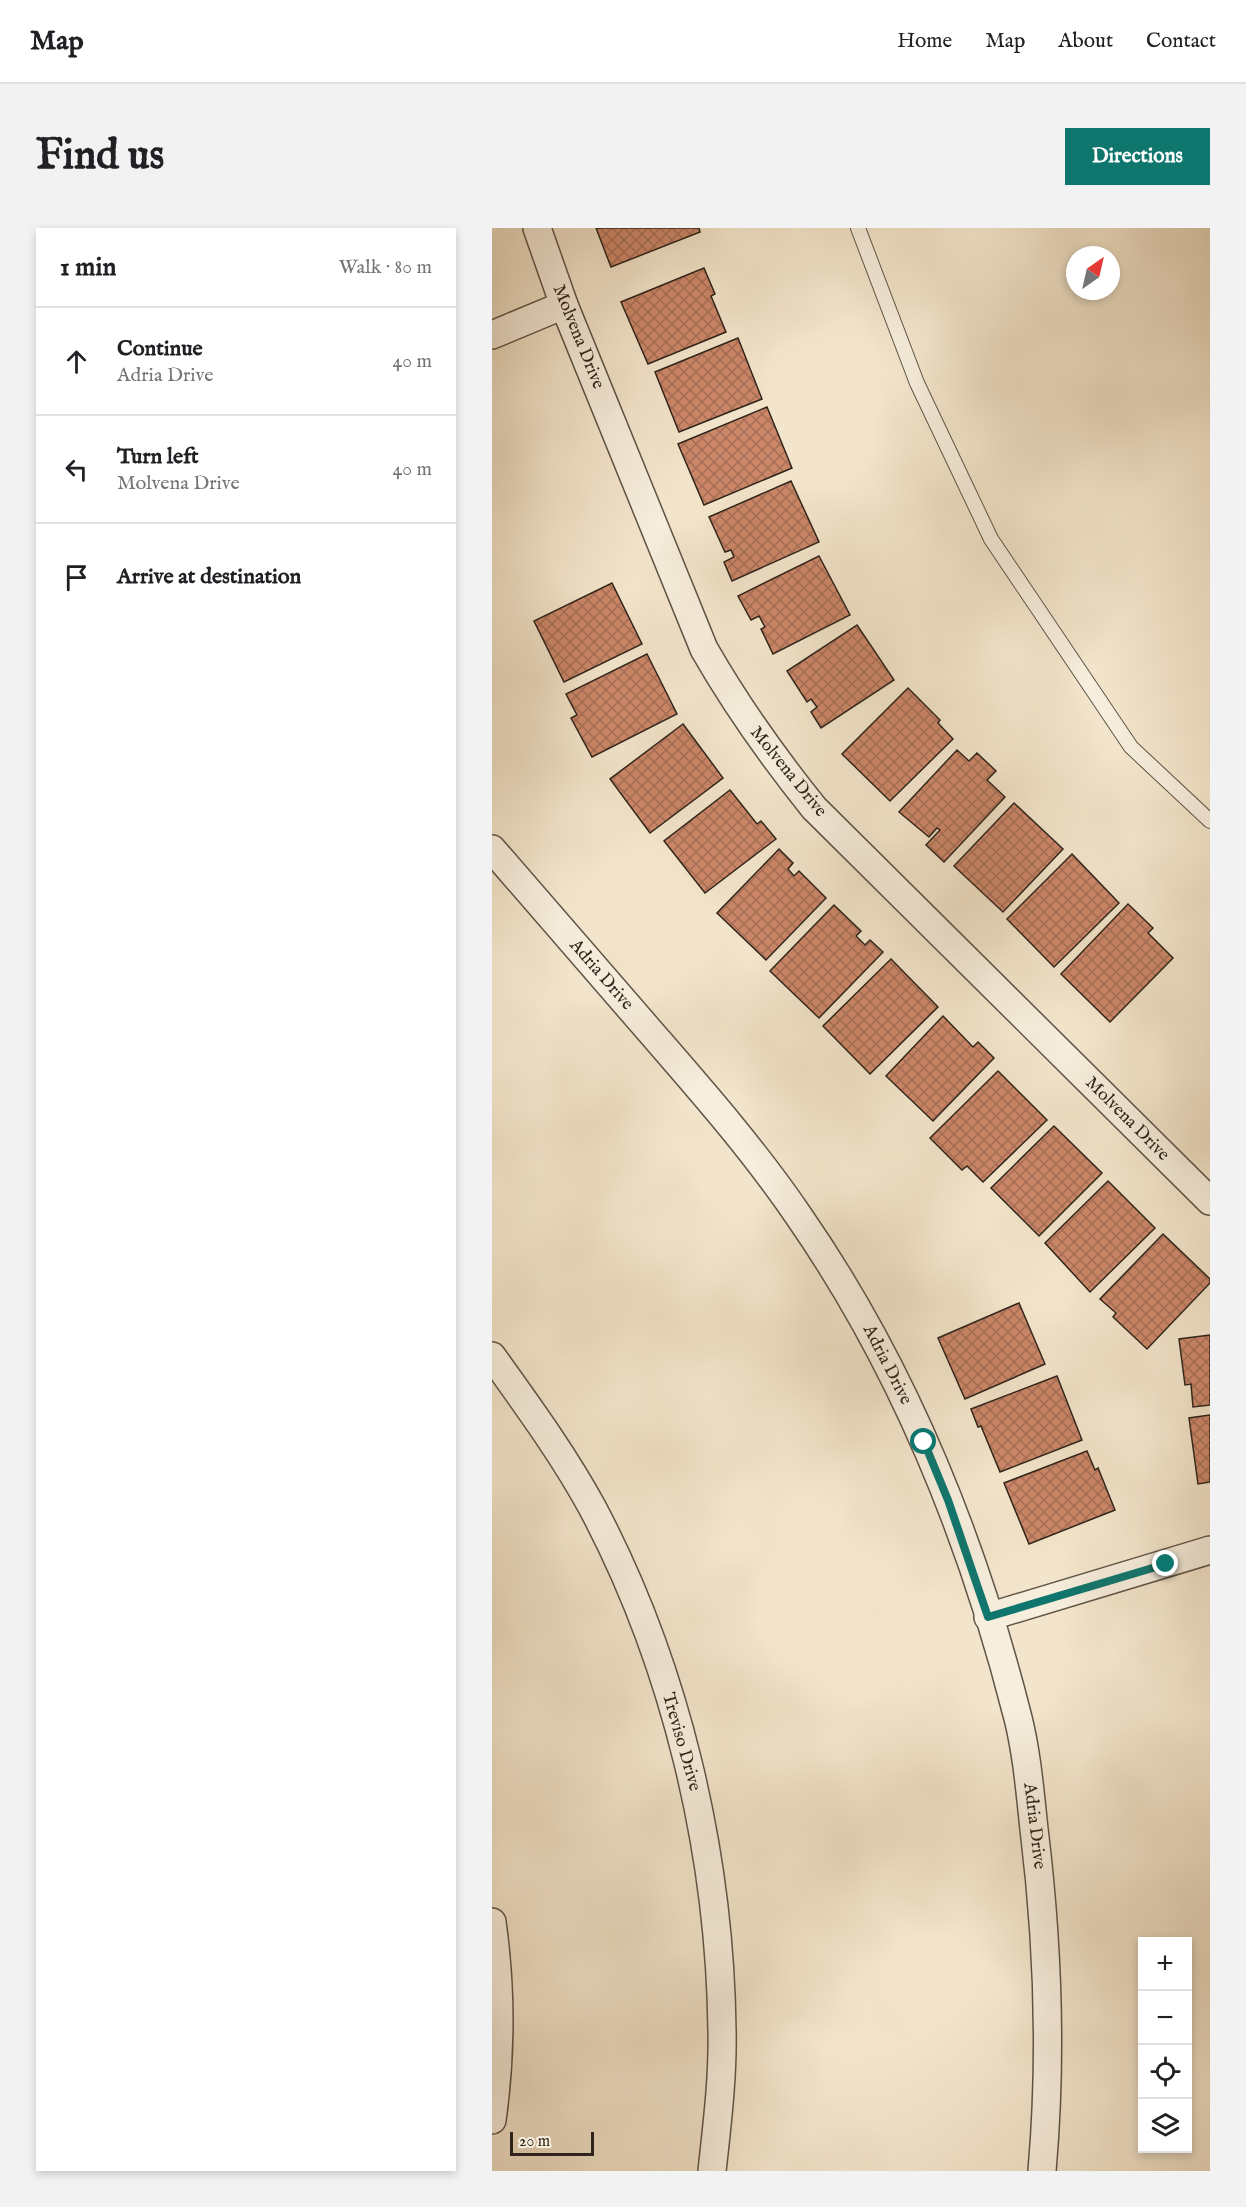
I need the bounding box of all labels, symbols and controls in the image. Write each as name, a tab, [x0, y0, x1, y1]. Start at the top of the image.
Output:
text: Map	[30, 24, 84, 59]
text: Home	[897, 28, 952, 55]
text: Map	[985, 28, 1025, 55]
text: About	[1058, 28, 1113, 55]
text: Contact	[1146, 28, 1216, 55]
button: Directions	[1065, 128, 1210, 185]
text: Find us	[36, 130, 164, 183]
north arrow	[1066, 246, 1120, 300]
text: 1 min	[60, 251, 116, 284]
text: Walk · 80 m	[339, 255, 432, 280]
street label: Molvena Drive	[547, 281, 609, 393]
text: Continue	[117, 335, 203, 363]
icon: ahead	[60, 345, 93, 378]
text: 40 m	[393, 349, 432, 374]
text: Adria Drive	[117, 363, 213, 388]
text: Turn left	[117, 443, 199, 471]
icon: left	[60, 453, 93, 486]
text: 40 m	[393, 457, 432, 482]
text: Molvena Drive	[117, 471, 240, 496]
icon: arrive	[60, 561, 93, 594]
text: Arrive at destination	[117, 563, 301, 591]
street label: Molvena Drive	[744, 722, 832, 822]
street label: Adria Drive	[563, 934, 638, 1015]
street label: Molvena Drive	[1080, 1072, 1174, 1166]
street label: Adria Drive	[857, 1320, 917, 1409]
route start	[910, 1428, 936, 1454]
route end	[1152, 1550, 1178, 1576]
street label: Treviso Drive	[656, 1690, 706, 1794]
street label: Adria Drive	[1017, 1781, 1051, 1870]
map controls	[1138, 1937, 1192, 2153]
button: +	[1138, 1937, 1192, 1991]
button: −	[1138, 1991, 1192, 2045]
button: locate	[1138, 2045, 1192, 2099]
button: layers	[1138, 2099, 1192, 2153]
scale bar	[510, 2129, 594, 2156]
text: 20 m	[519, 2132, 550, 2152]

